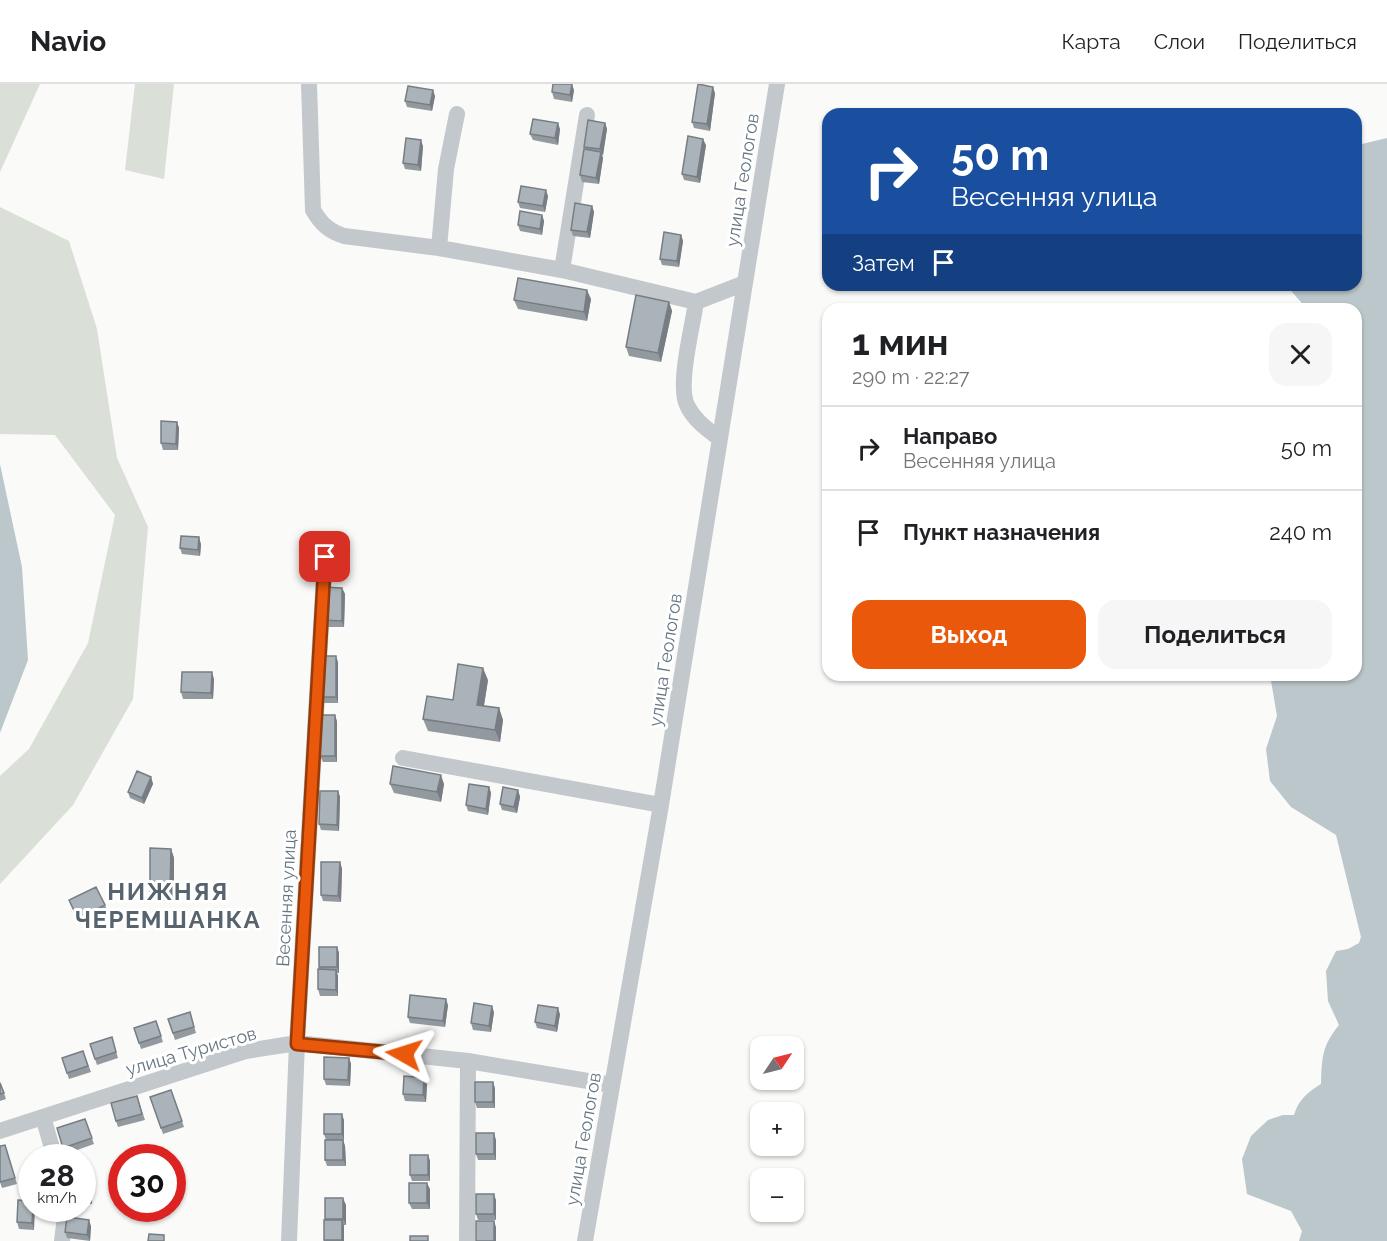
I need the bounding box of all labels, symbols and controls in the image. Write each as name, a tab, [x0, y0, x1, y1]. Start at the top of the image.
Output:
text: Navio	[30, 25, 106, 58]
text: Карта	[1062, 29, 1121, 54]
text: Слои	[1154, 29, 1205, 54]
text: Поделиться	[1238, 29, 1357, 54]
street label: улица Геологов	[721, 112, 763, 248]
text: 50 m	[951, 131, 1049, 180]
icon: right	[852, 132, 930, 210]
text: Весенняя улица	[951, 181, 1157, 212]
icon: arrive	[927, 246, 960, 279]
text: Затем	[852, 250, 915, 276]
text: 1 мин	[852, 321, 948, 363]
button: close	[1269, 323, 1332, 386]
text: 290 m · 22:27	[852, 365, 970, 389]
text: Направо	[903, 423, 997, 449]
icon: right	[852, 432, 885, 465]
text: 50 m	[1281, 435, 1332, 461]
text: Весенняя улица	[903, 449, 1056, 473]
icon: arrive	[852, 516, 885, 549]
text: Пункт назначения	[903, 519, 1100, 545]
text: 240 m	[1269, 519, 1332, 545]
pin	[299, 531, 350, 582]
icon: arrive	[308, 540, 341, 573]
street label: улица Геологов	[644, 592, 686, 728]
button: Выход	[852, 600, 1086, 669]
button: Поделиться	[1098, 600, 1332, 669]
street label: Весенняя улица	[272, 829, 300, 967]
district label: НИЖНЯЯ ЧЕРЕМШАНКА	[75, 877, 261, 934]
street label: улица Туристов	[123, 1022, 259, 1080]
position arrow	[372, 1022, 436, 1086]
north arrow	[750, 1036, 804, 1090]
map controls	[750, 1036, 804, 1222]
street label: улица Геологов	[561, 1071, 605, 1207]
button: +	[750, 1102, 804, 1156]
speed limit sign: 30	[108, 1144, 186, 1222]
text: 28	[39, 1158, 75, 1193]
button: −	[750, 1168, 804, 1222]
text: km/h	[37, 1189, 77, 1207]

